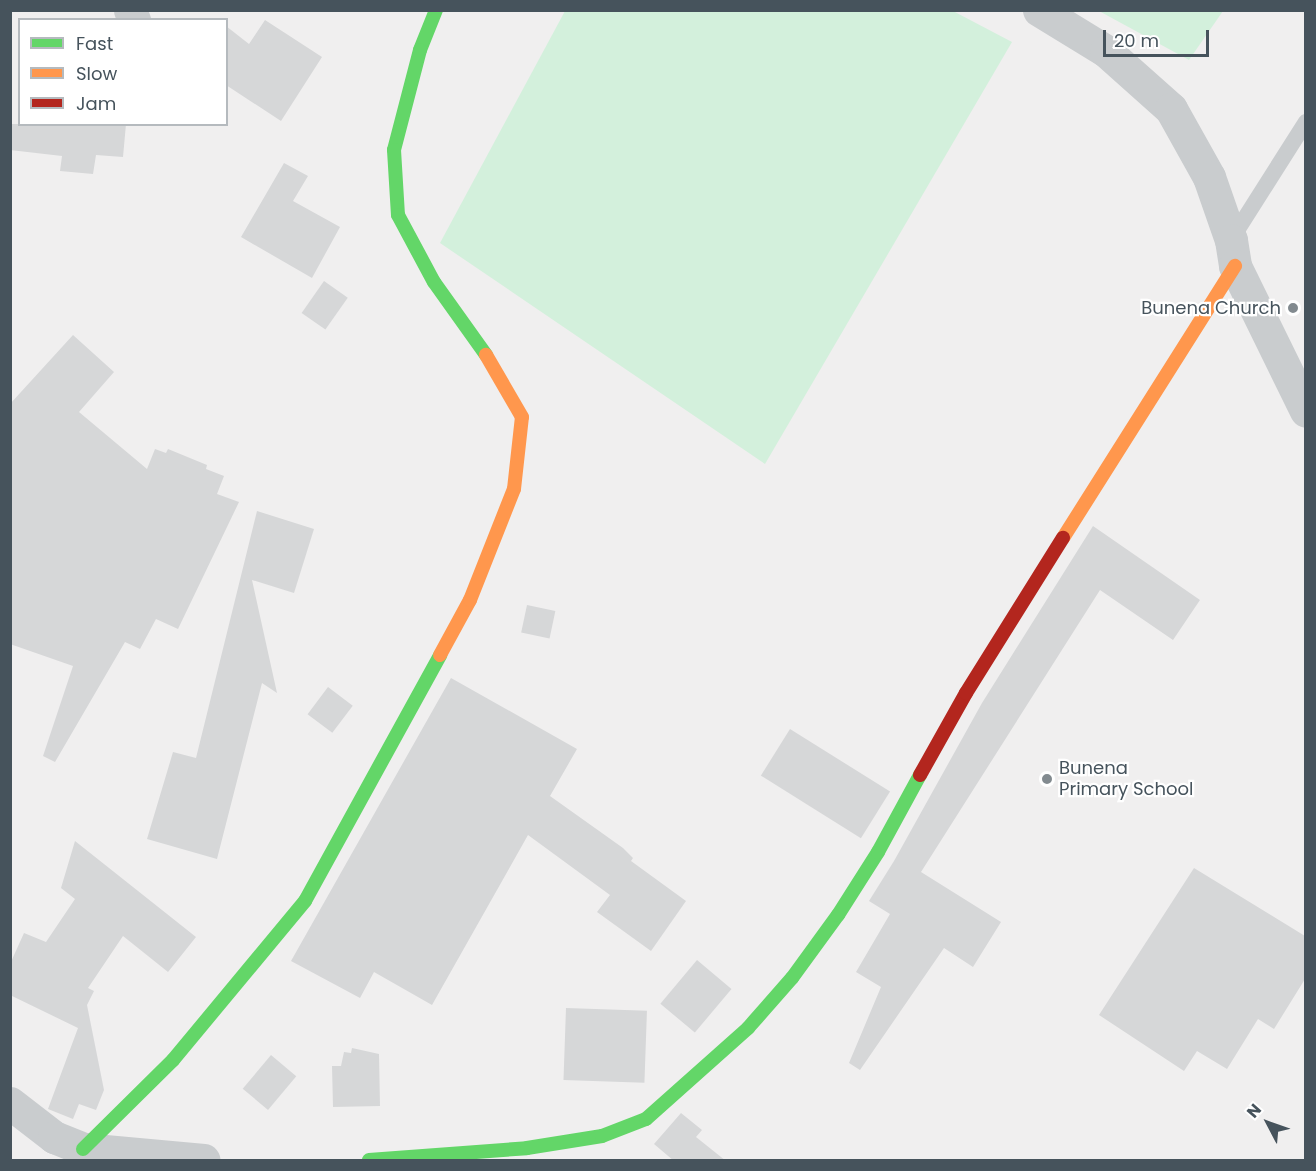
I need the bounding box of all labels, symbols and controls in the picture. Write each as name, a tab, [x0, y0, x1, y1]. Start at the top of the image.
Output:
legend	[18, 18, 228, 126]
scale bar	[1106, 18, 1212, 56]
text: 20 m	[1114, 28, 1159, 53]
text: Fast	[76, 31, 113, 56]
text: Slow	[76, 61, 117, 86]
text: Jam	[76, 91, 116, 116]
place label: Bunena Church	[1141, 297, 1281, 319]
marker: Bunena Church	[1286, 301, 1300, 315]
place label: Bunena Primary School	[1059, 758, 1193, 800]
marker: Bunena Primary School	[1040, 772, 1054, 786]
north arrow	[1238, 1093, 1298, 1153]
text: N	[1241, 1099, 1267, 1123]

